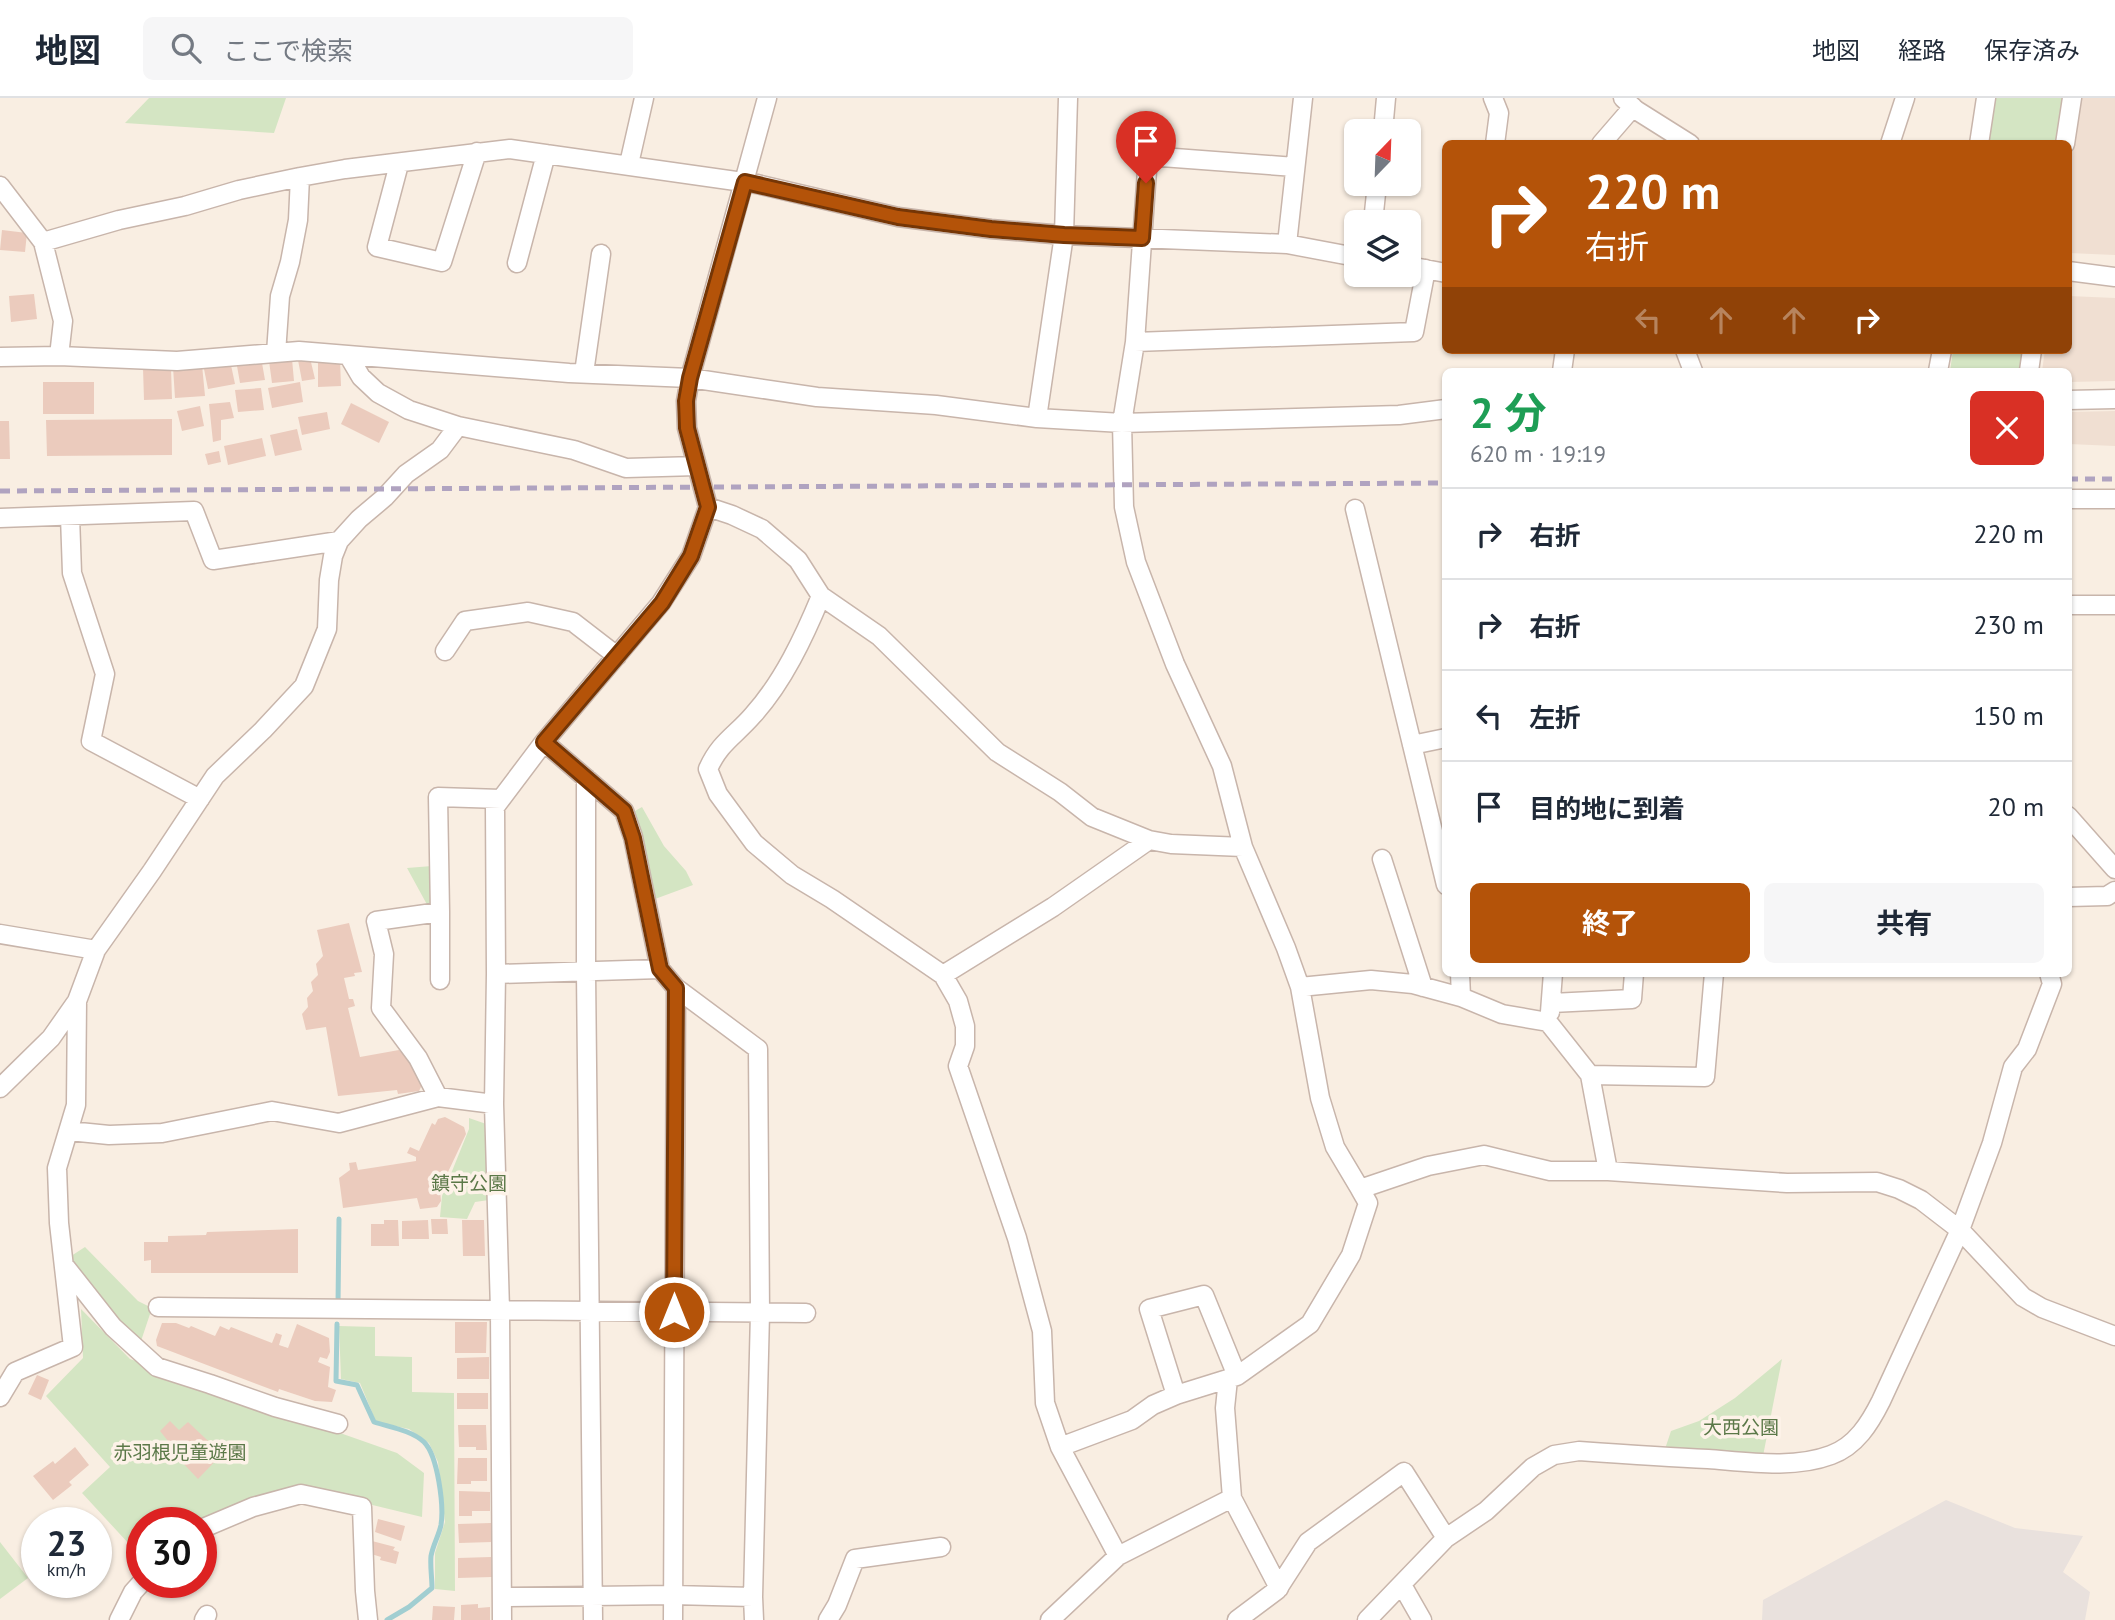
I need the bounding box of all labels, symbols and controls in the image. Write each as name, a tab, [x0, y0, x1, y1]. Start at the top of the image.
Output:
search box	[143, 17, 633, 80]
text: 地図	[35, 28, 101, 71]
icon: search	[167, 29, 205, 67]
text: ここで検索	[223, 34, 353, 67]
text: 地図	[1812, 35, 1860, 66]
text: 経路	[1898, 35, 1946, 66]
text: 保存済み	[1984, 35, 2080, 66]
pin	[1116, 111, 1176, 183]
north arrow	[1344, 119, 1421, 196]
map controls	[1344, 119, 1421, 287]
icon: arrive	[1127, 122, 1165, 160]
text: 220 m	[1585, 159, 1720, 223]
icon: right	[1470, 168, 1561, 259]
button: layers	[1344, 210, 1421, 287]
text: 右折	[1585, 225, 1649, 267]
icon: left	[1629, 301, 1667, 339]
icon: ahead	[1702, 301, 1740, 339]
icon: ahead	[1775, 301, 1813, 339]
icon: right	[1848, 301, 1886, 339]
text: 2 分	[1470, 385, 1546, 440]
button: close	[1970, 391, 2044, 465]
text: 620 m · 19:19	[1470, 439, 1606, 468]
icon: right	[1470, 515, 1508, 553]
text: 220 m	[1973, 517, 2044, 550]
text: 右折	[1529, 519, 1581, 552]
icon: right	[1470, 606, 1508, 644]
text: 230 m	[1973, 608, 2044, 641]
text: 右折	[1529, 610, 1581, 643]
icon: left	[1470, 697, 1508, 735]
text: 150 m	[1973, 699, 2044, 732]
text: 左折	[1529, 701, 1581, 734]
icon: arrive	[1470, 788, 1508, 826]
text: 20 m	[1988, 790, 2044, 823]
text: 目的地に到着	[1529, 792, 1685, 825]
button: 終了	[1470, 883, 1750, 963]
button: 共有	[1764, 883, 2044, 963]
park label: 鎮守公園	[431, 1171, 507, 1195]
position arrow	[637, 1275, 711, 1349]
park label: 大西公園	[1703, 1415, 1779, 1439]
park label: 赤羽根児童遊園	[113, 1440, 247, 1464]
speed limit sign: 30	[126, 1507, 217, 1598]
text: 23	[47, 1520, 86, 1566]
text: km/h	[47, 1558, 86, 1581]

